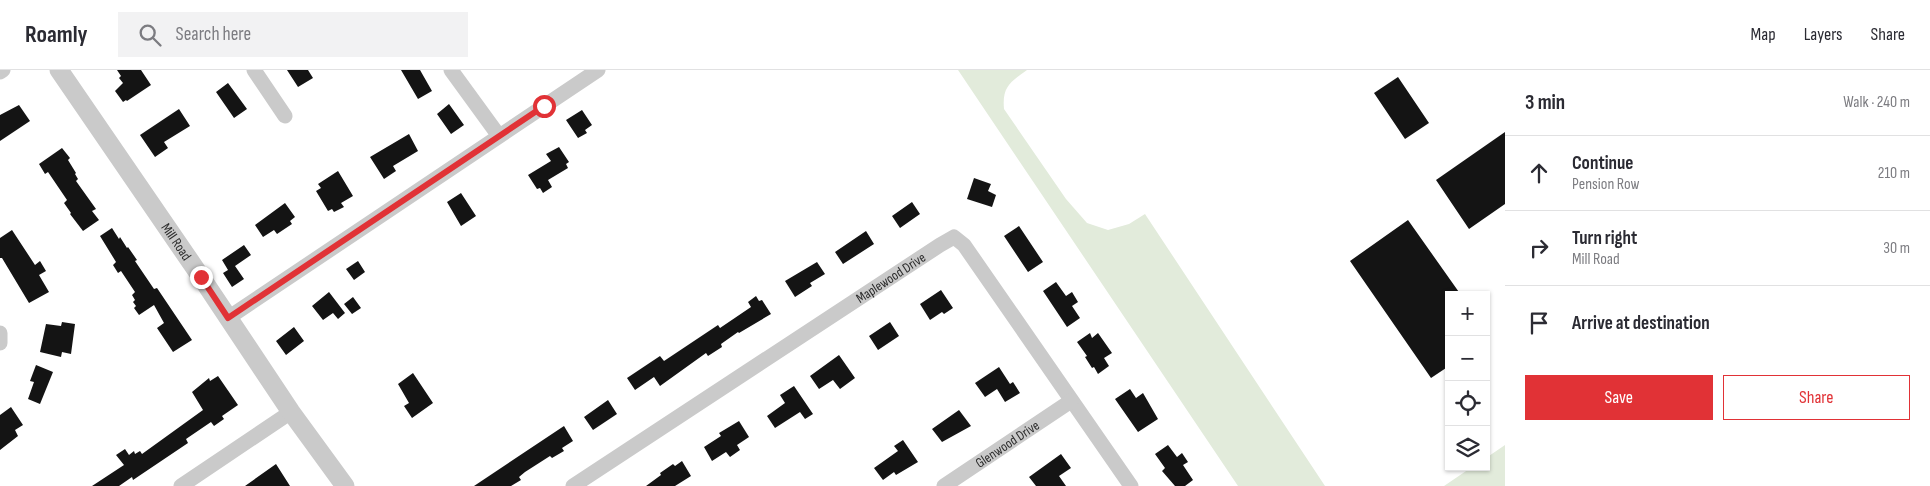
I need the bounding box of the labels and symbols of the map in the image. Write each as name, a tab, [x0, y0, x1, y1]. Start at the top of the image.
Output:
route start	[533, 95, 556, 118]
street label: Mill Road	[158, 220, 196, 264]
street label: Maplewood Drive	[853, 248, 929, 306]
route end	[190, 266, 213, 289]
street label: Glenwood Drive	[972, 416, 1042, 471]

